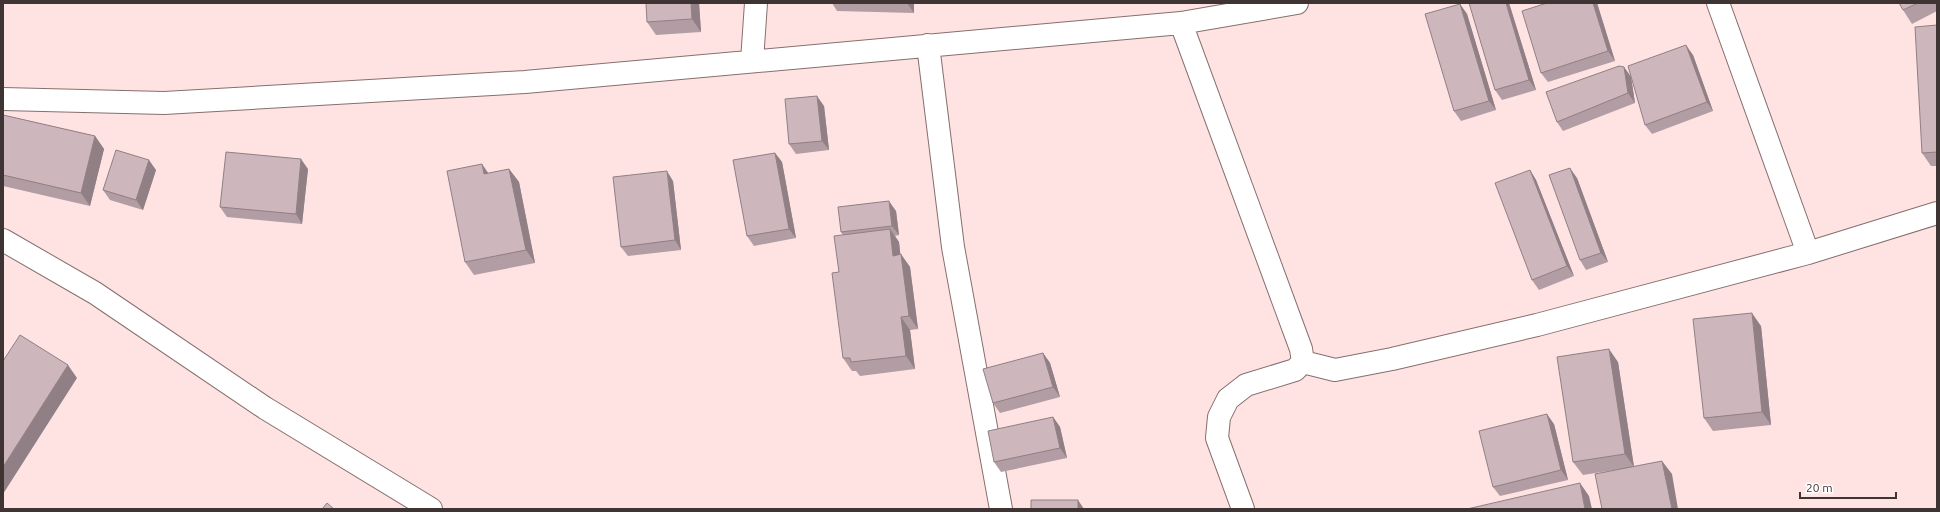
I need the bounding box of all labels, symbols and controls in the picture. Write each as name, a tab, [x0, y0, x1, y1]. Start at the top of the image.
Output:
scale bar	[1800, 474, 1896, 500]
text: 20 m	[1806, 481, 1833, 494]

